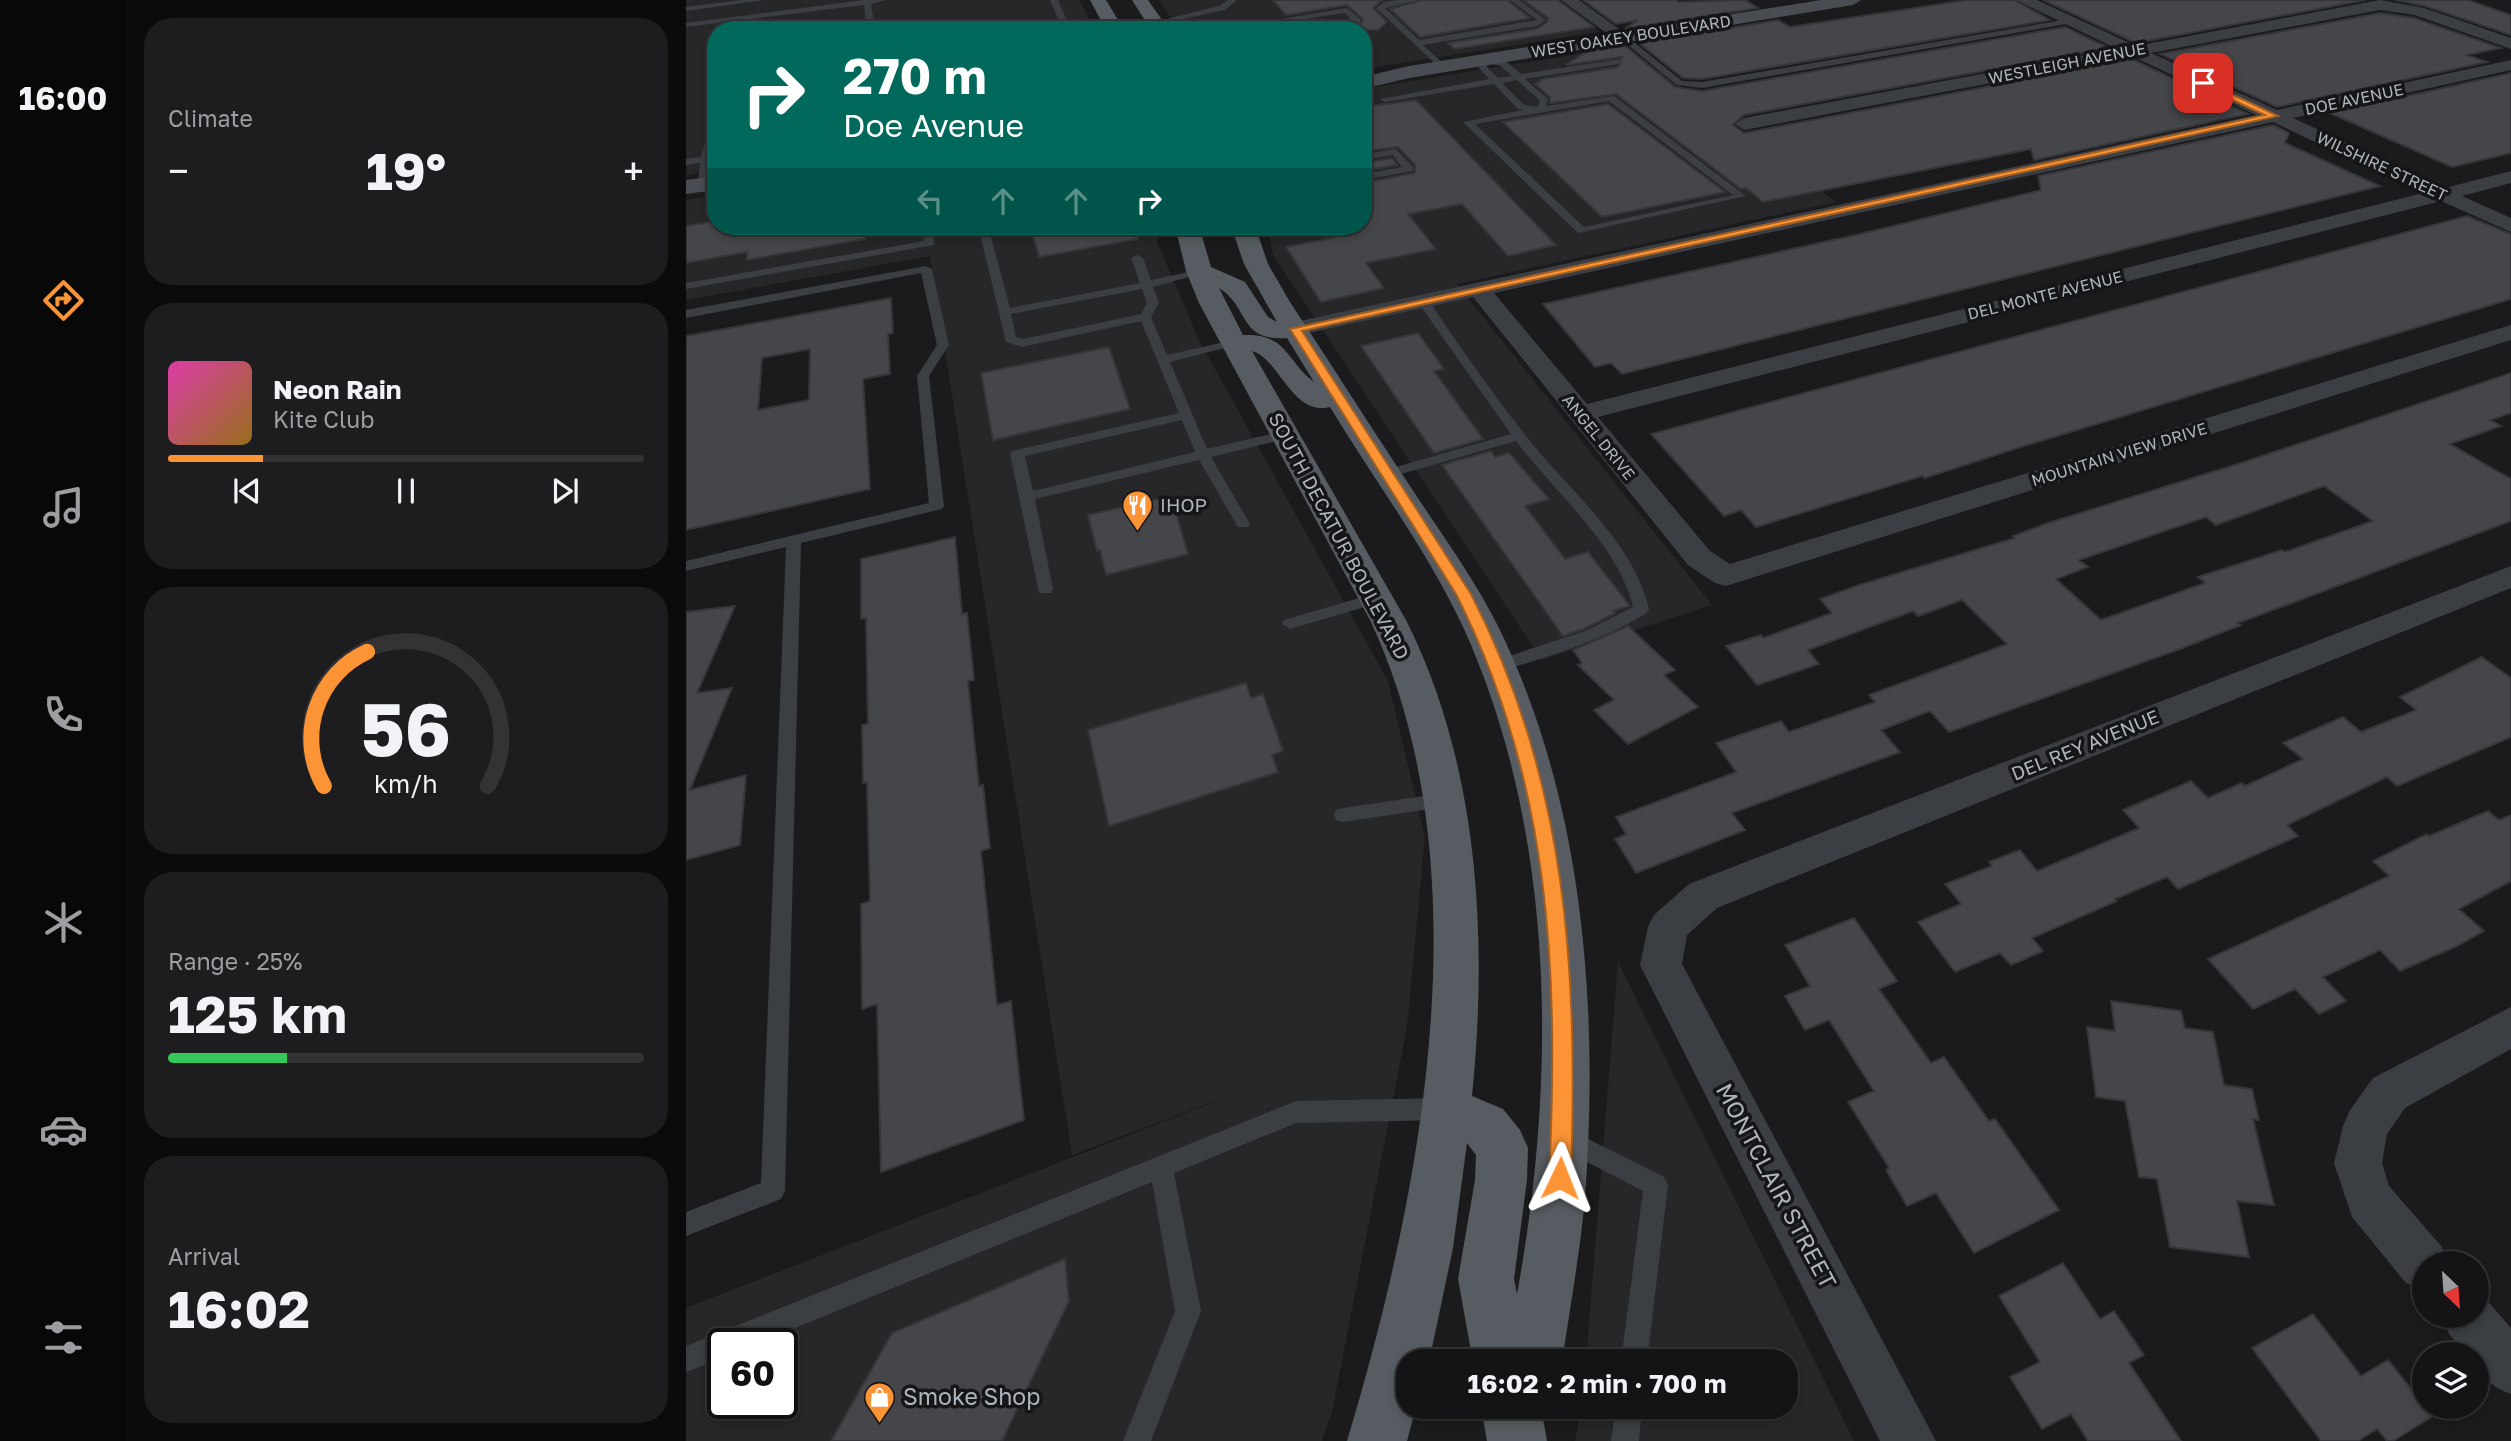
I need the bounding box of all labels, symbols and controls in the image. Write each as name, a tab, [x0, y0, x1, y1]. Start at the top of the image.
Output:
street label: WEST OAKEY BOULEVARD	[1530, 10, 1732, 62]
street label: WESTLEIGH AVENUE	[1987, 38, 2147, 88]
text: 270 m	[843, 46, 987, 105]
icon: right	[728, 49, 819, 140]
pin	[2173, 53, 2233, 113]
icon: arrive	[2184, 64, 2222, 102]
text: 16:00	[19, 79, 107, 117]
street label: DOE AVENUE	[2303, 79, 2405, 119]
text: Climate	[168, 104, 253, 132]
text: Doe Avenue	[843, 106, 1024, 144]
street label: WILSHIRE STREET	[2314, 127, 2451, 205]
text: 19°	[366, 139, 446, 201]
text: −	[168, 148, 189, 193]
text: +	[623, 148, 644, 193]
icon: left	[911, 182, 949, 220]
icon: ahead	[984, 182, 1022, 220]
icon: ahead	[1057, 182, 1095, 220]
icon: right	[1130, 182, 1168, 220]
street label: DEL MONTE AVENUE	[1965, 266, 2125, 324]
icon: directions	[39, 276, 88, 325]
text: Neon Rain	[273, 374, 402, 405]
street label: ANGEL DRIVE	[1558, 390, 1640, 484]
text: Kite Club	[273, 405, 374, 433]
street label: SOUTH DECATUR BOULEVARD	[1264, 408, 1414, 663]
street label: MOUNTAIN VIEW DRIVE	[2029, 418, 2209, 490]
icon: previous	[228, 472, 266, 510]
icon: pause	[387, 472, 425, 510]
icon: next	[546, 472, 584, 510]
icon: music	[39, 483, 88, 532]
restaurant icon: IHOP	[1120, 488, 1154, 532]
place label: IHOP	[1160, 493, 1207, 516]
text: 56	[361, 686, 451, 773]
icon: phone	[39, 690, 88, 739]
street label: DEL REY AVENUE	[2008, 704, 2162, 785]
text: km/h	[374, 768, 438, 799]
icon: climate	[39, 898, 88, 947]
text: Range · 25%	[168, 947, 302, 975]
text: 125 km	[168, 982, 347, 1044]
street label: MONTCLAIR STREET	[1711, 1078, 1843, 1293]
icon: car	[39, 1105, 88, 1154]
position arrow	[1523, 1141, 1597, 1215]
text: Arrival	[168, 1242, 240, 1270]
north arrow	[2412, 1251, 2488, 1328]
map controls	[2412, 1251, 2489, 1419]
text: 16:02	[168, 1277, 310, 1339]
icon: filters	[39, 1313, 88, 1362]
speed limit sign: 60	[707, 1328, 798, 1419]
button: layers	[2412, 1342, 2489, 1419]
text: 16:02 · 2 min · 700 m	[1468, 1368, 1726, 1399]
shop icon: Smoke Shop	[863, 1380, 897, 1424]
place label: Smoke Shop	[903, 1382, 1040, 1410]

